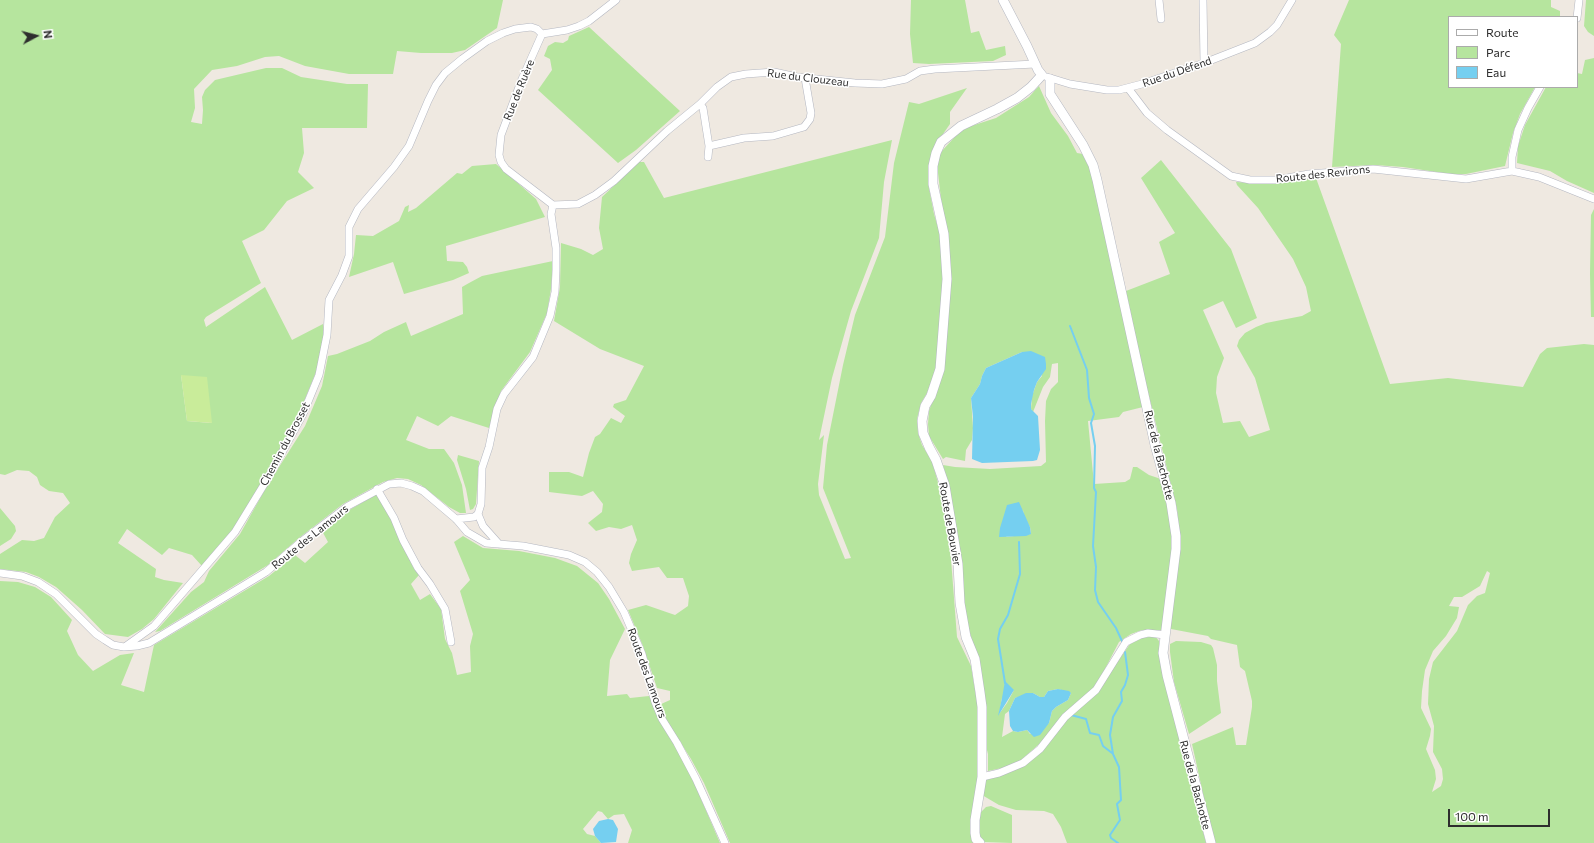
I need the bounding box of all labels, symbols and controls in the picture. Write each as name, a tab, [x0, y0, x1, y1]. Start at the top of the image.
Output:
north arrow	[16, 16, 56, 56]
legend	[1448, 16, 1578, 88]
text: Route	[1486, 25, 1519, 39]
text: N	[41, 30, 55, 39]
text: Parc	[1486, 45, 1510, 59]
street label: Rue du Défend	[1141, 54, 1213, 90]
street label: Rue de Ruère	[501, 57, 537, 123]
text: Eau	[1486, 65, 1506, 79]
street label: Rue du Clouzeau	[766, 66, 850, 90]
street label: Route des Revirons	[1275, 162, 1371, 186]
street label: Chemin du Brosset	[257, 400, 313, 488]
street label: Rue de la Bachotte	[1141, 409, 1177, 501]
street label: Route de Bouvier	[936, 481, 964, 567]
street label: Route des Lamours	[269, 502, 351, 572]
street label: Route des Lamours	[625, 626, 669, 720]
street label: Rue de la Bachotte	[1177, 739, 1213, 831]
scale bar	[1450, 801, 1552, 827]
text: 100 m	[1455, 809, 1489, 823]

